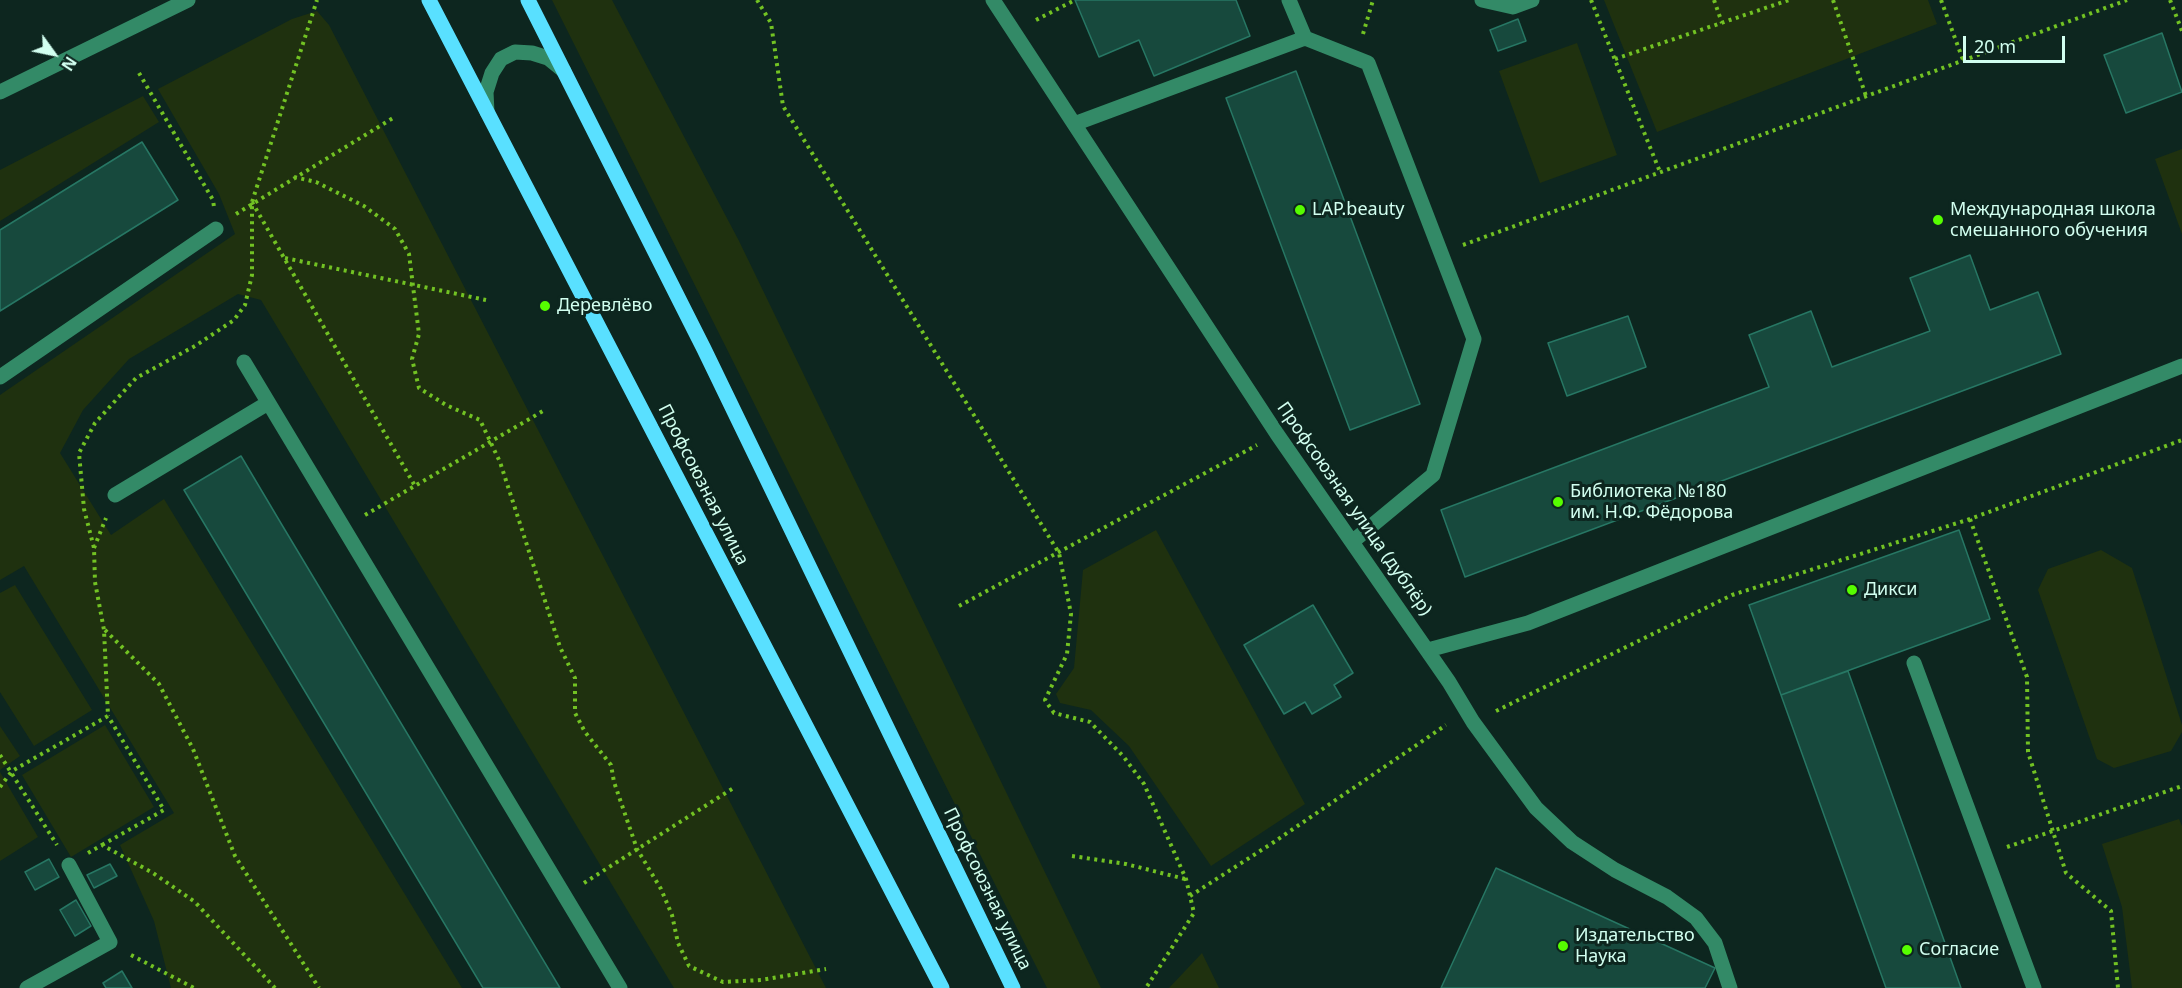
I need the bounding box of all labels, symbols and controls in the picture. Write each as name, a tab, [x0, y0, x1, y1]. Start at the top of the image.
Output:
north arrow	[24, 24, 84, 84]
scale bar	[1966, 24, 2068, 62]
text: 20 m	[1974, 34, 2016, 58]
text: N	[56, 52, 82, 75]
place label: LAP.beauty	[1312, 199, 1404, 221]
place label: Международная школа смешанного обучения	[1950, 199, 2156, 242]
marker: LAP.beauty	[1293, 203, 1307, 217]
marker: Международная школа смешанного обучения	[1931, 213, 1945, 227]
place label: Деревлёво	[557, 295, 652, 317]
marker: Деревлёво	[538, 299, 552, 313]
street label: Профсоюзная улица (дублёр)	[1272, 398, 1436, 620]
street label: Профсоюзная улица	[653, 401, 753, 569]
place label: Библиотека №180 им. Н.Ф. Фёдорова	[1570, 481, 1733, 524]
marker: Библиотека №180 им. Н.Ф. Фёдорова	[1551, 495, 1565, 509]
place label: Дикси	[1864, 579, 1918, 601]
marker: Дикси	[1845, 583, 1859, 597]
street label: Профсоюзная улица	[938, 804, 1036, 974]
place label: Издательство Наука	[1575, 925, 1695, 968]
marker: Издательство Наука	[1556, 939, 1570, 953]
place label: Согласие	[1919, 939, 1999, 961]
marker: Согласие	[1900, 943, 1914, 957]

